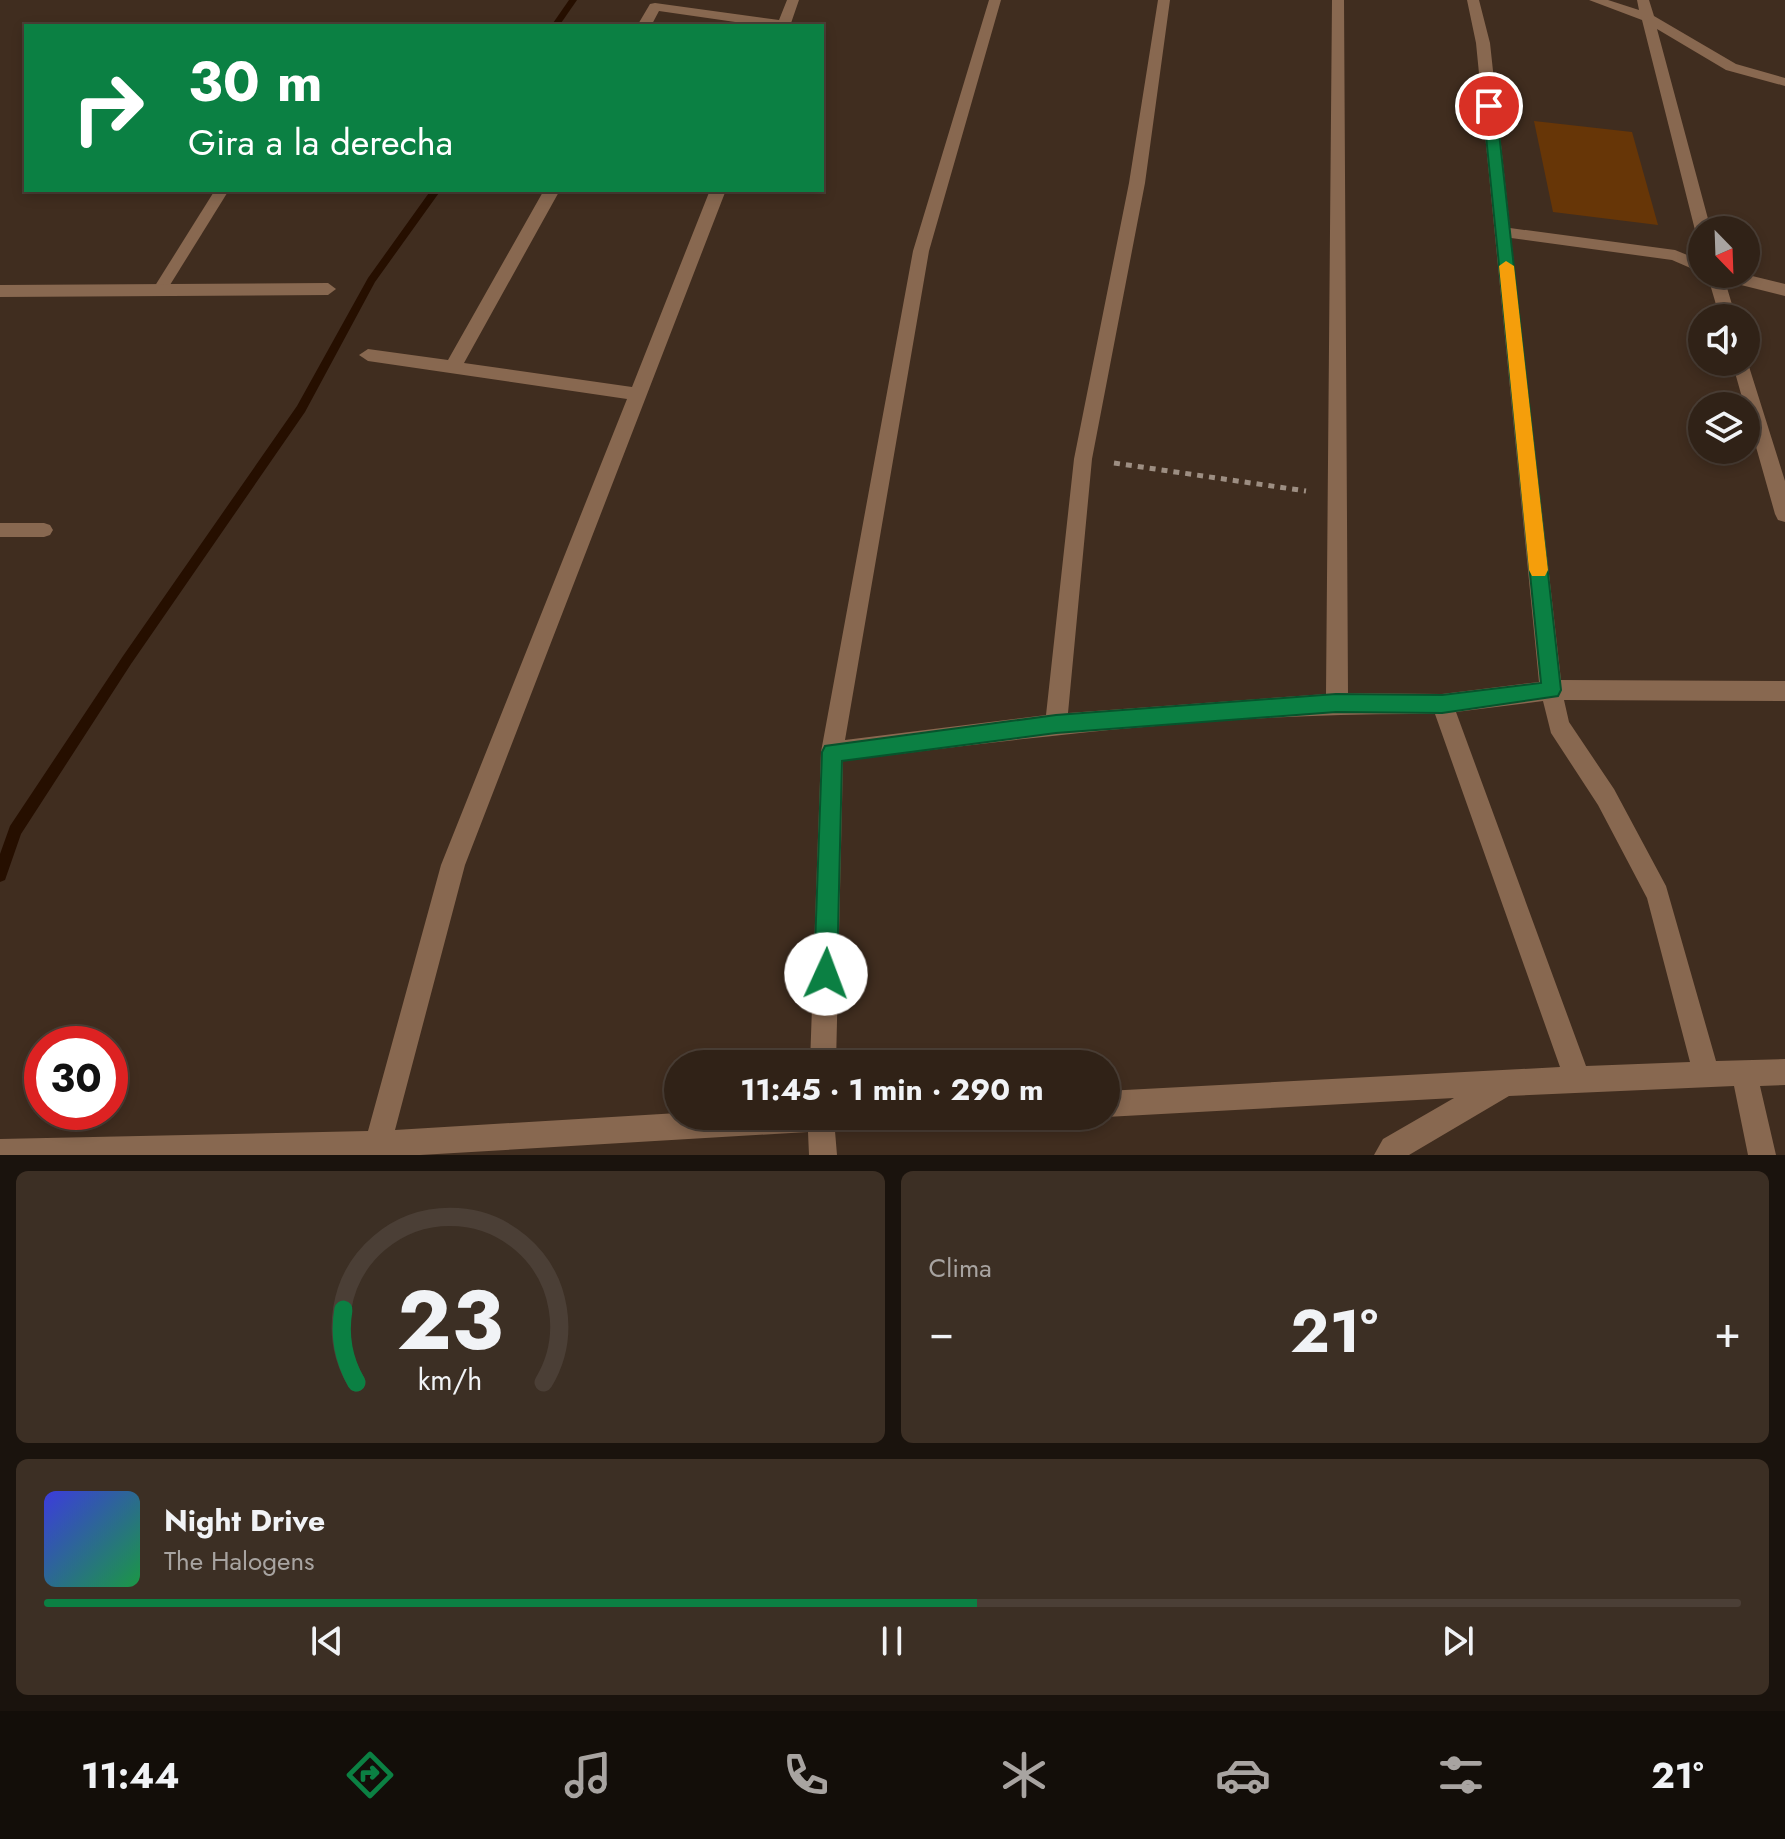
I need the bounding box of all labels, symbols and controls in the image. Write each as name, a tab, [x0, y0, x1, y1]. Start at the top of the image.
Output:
text: 30 m	[188, 41, 323, 122]
icon: right	[56, 56, 160, 160]
pin	[1455, 72, 1523, 140]
icon: arrive	[1467, 84, 1511, 128]
text: Gira a la derecha	[188, 116, 453, 168]
north arrow	[1688, 216, 1760, 288]
map controls	[1688, 216, 1760, 464]
button: sound	[1688, 304, 1760, 376]
button: layers	[1688, 392, 1760, 464]
position arrow	[784, 932, 868, 1016]
speed limit sign: 30	[24, 1026, 128, 1130]
text: 11:45 · 1 min · 290 m	[740, 1068, 1044, 1111]
text: Clima	[929, 1249, 992, 1287]
text: 23	[397, 1260, 503, 1380]
text: 21°	[1290, 1288, 1378, 1375]
text: −	[929, 1300, 954, 1364]
text: +	[1714, 1300, 1741, 1364]
text: km/h	[418, 1359, 483, 1401]
text: Night Drive	[164, 1499, 325, 1542]
text: The Halogens	[164, 1542, 315, 1580]
icon: previous	[305, 1619, 349, 1663]
icon: pause	[870, 1619, 914, 1663]
icon: next	[1436, 1619, 1480, 1663]
icon: directions	[342, 1747, 398, 1803]
icon: music	[560, 1747, 616, 1803]
icon: phone	[778, 1747, 834, 1803]
icon: climate	[996, 1747, 1052, 1803]
icon: car	[1215, 1747, 1271, 1803]
icon: filters	[1433, 1747, 1489, 1803]
text: 11:44	[81, 1749, 180, 1801]
text: 21°	[1651, 1749, 1704, 1801]

